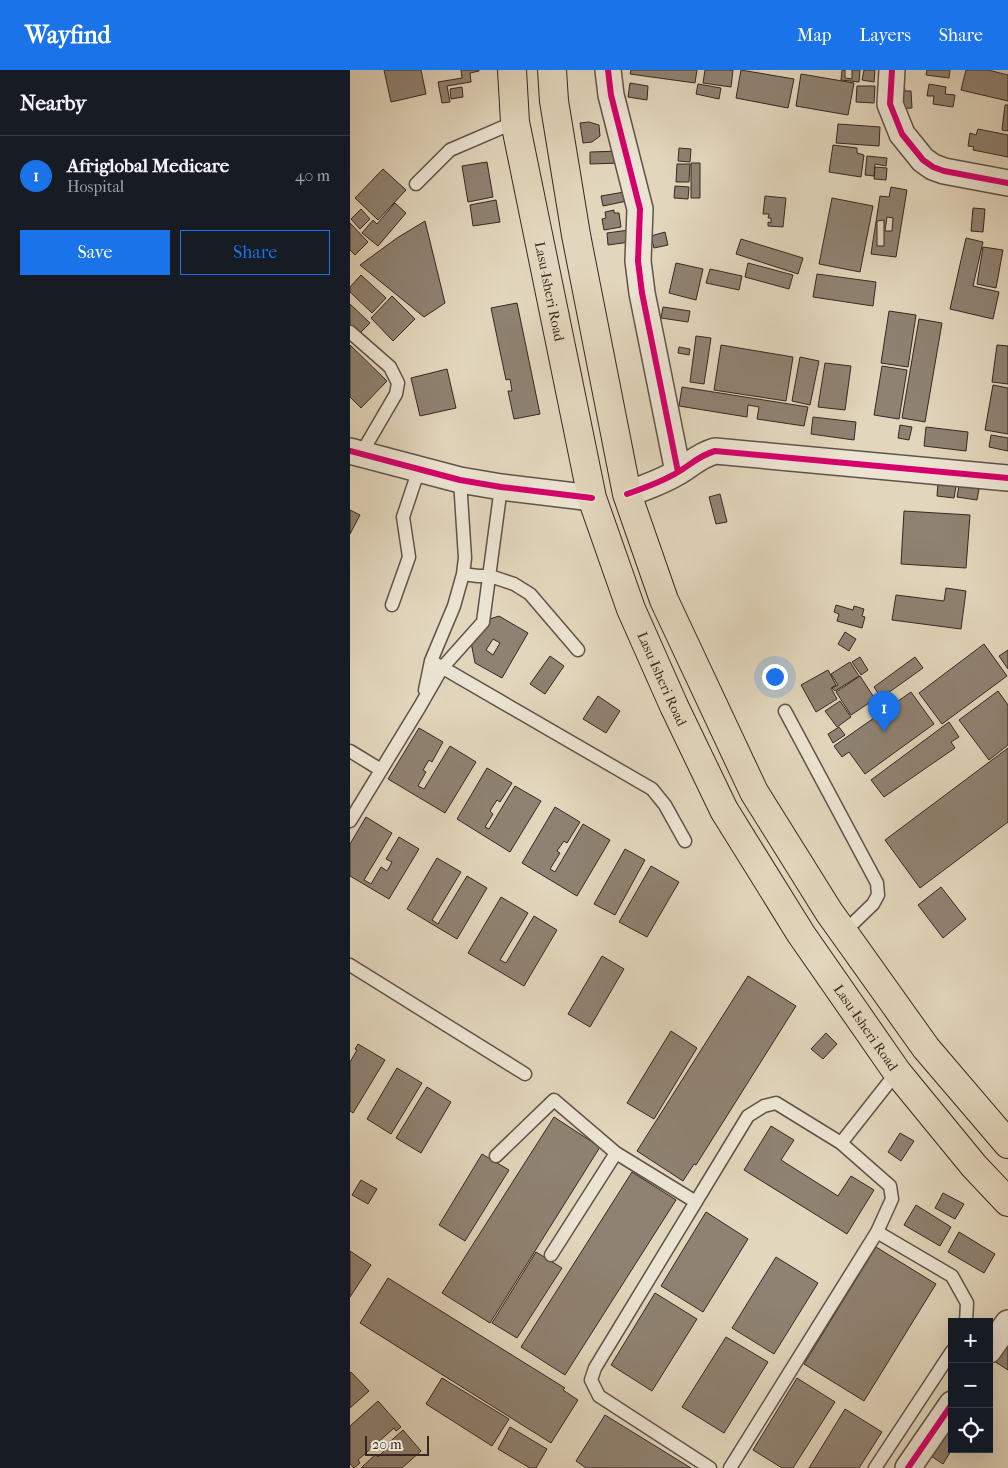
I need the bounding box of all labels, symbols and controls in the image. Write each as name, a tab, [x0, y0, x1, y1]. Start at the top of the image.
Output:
text: Wayfind	[25, 21, 111, 49]
text: Map	[797, 25, 831, 46]
text: Layers	[859, 25, 911, 46]
text: Share	[939, 25, 983, 46]
text: Nearby	[20, 91, 86, 115]
text: Afriglobal Medicare	[67, 155, 229, 177]
text: 1	[33, 166, 39, 185]
text: 40 m	[295, 166, 330, 185]
text: Hospital	[67, 177, 124, 196]
button: Save	[20, 230, 170, 275]
button: Share	[180, 230, 330, 275]
street label: Lasu-Isheri Road	[531, 240, 568, 343]
street label: Lasu-Isheri Road	[634, 629, 691, 729]
your location	[762, 664, 788, 690]
pin: 1	[868, 691, 900, 732]
street label: Lasu-Isheri Road	[830, 981, 902, 1074]
map controls	[948, 1318, 993, 1453]
button: +	[948, 1318, 993, 1363]
button: −	[948, 1363, 993, 1408]
button: locate	[948, 1408, 993, 1453]
scale bar	[365, 1433, 429, 1456]
text: 20 m	[372, 1436, 402, 1453]

